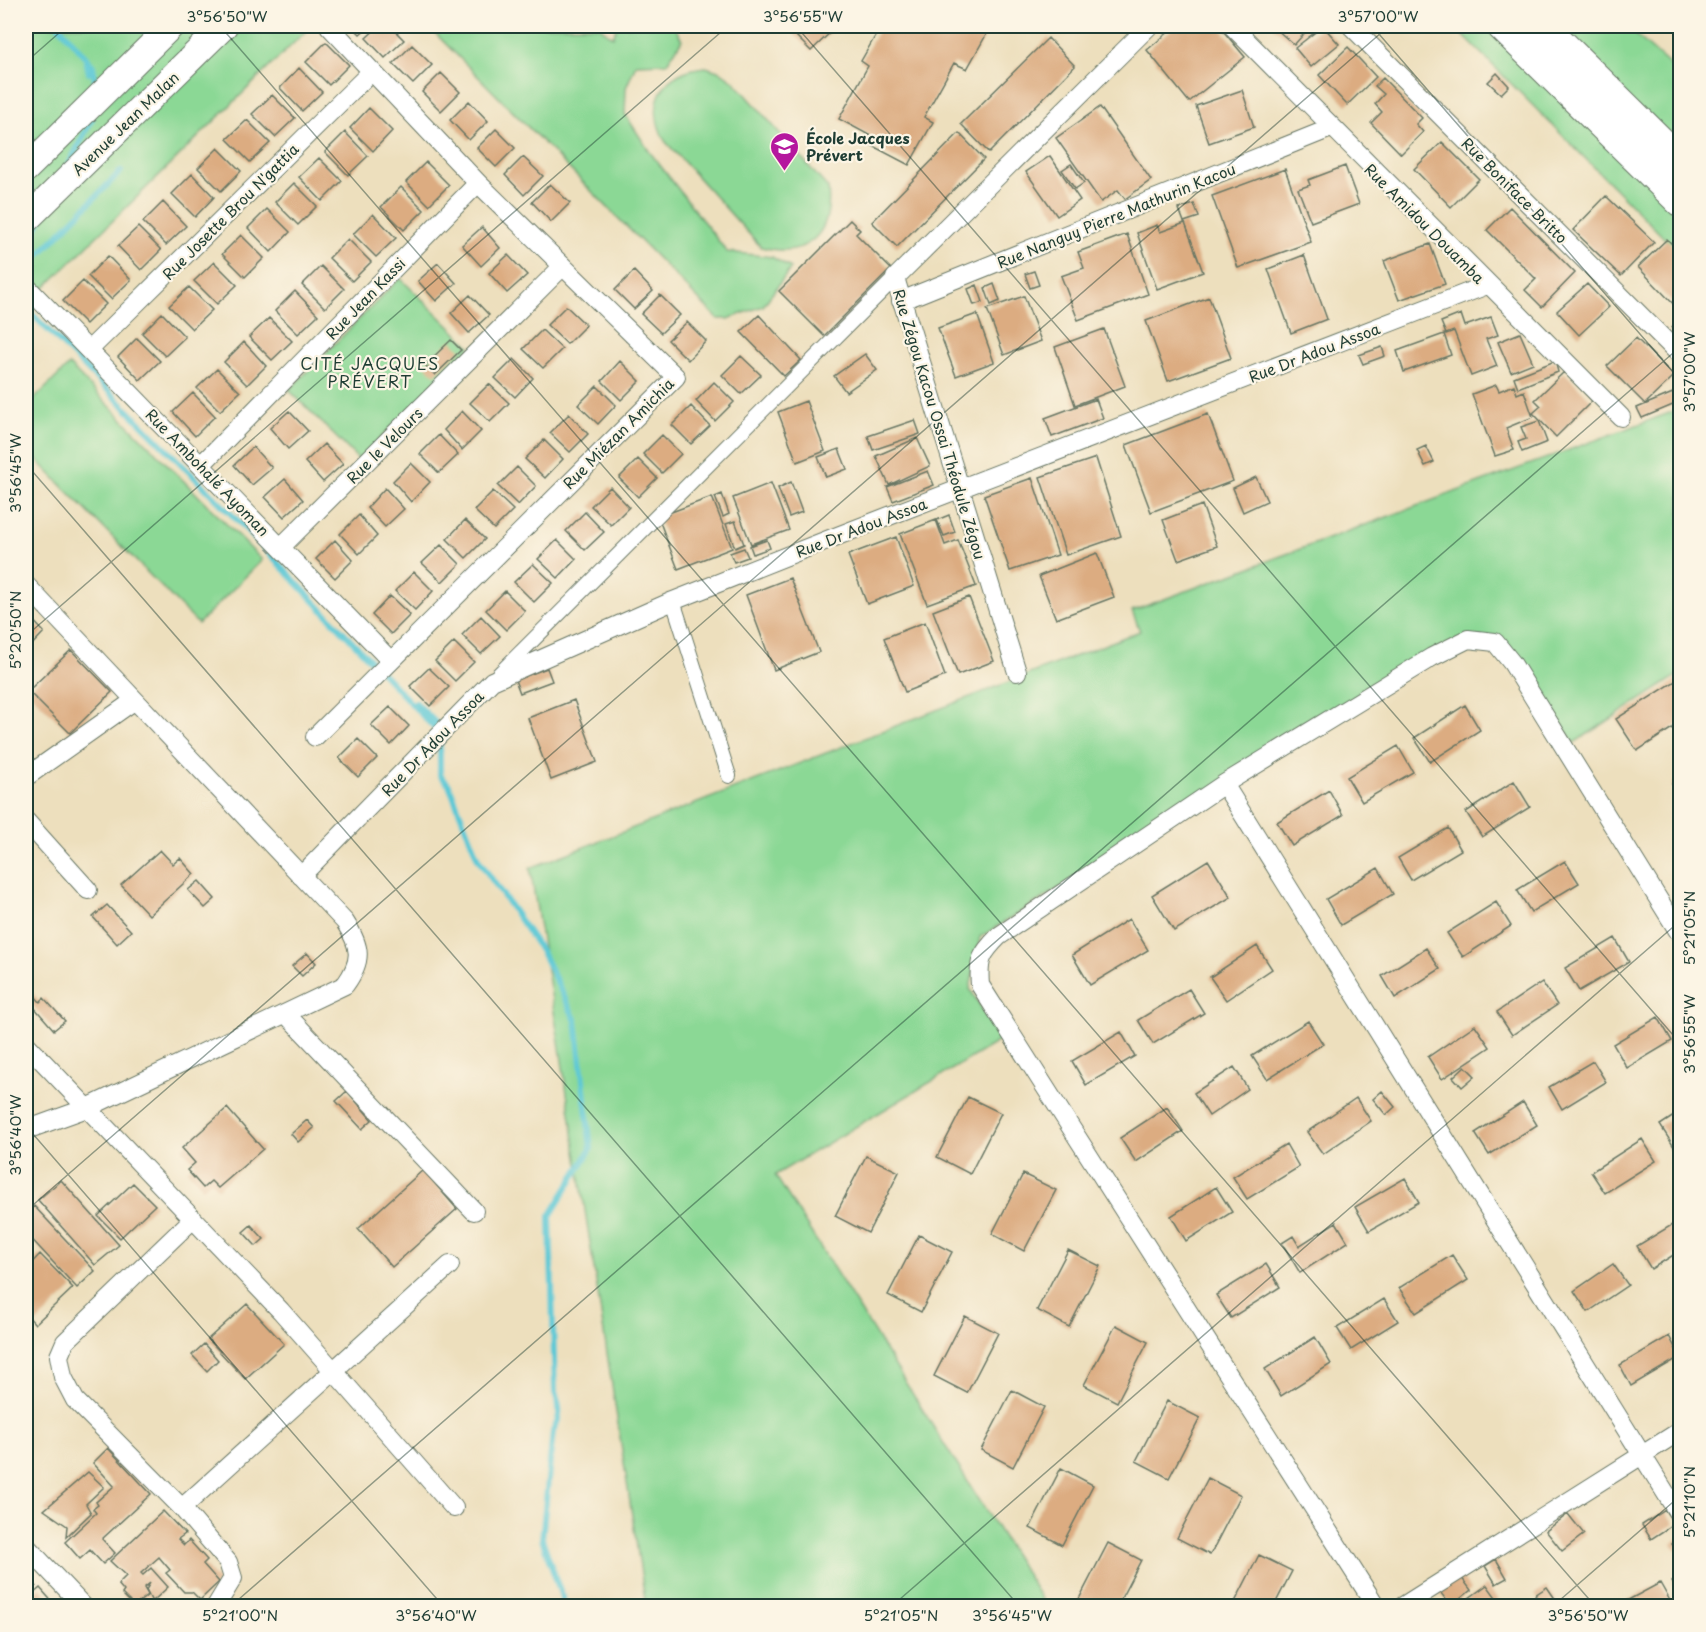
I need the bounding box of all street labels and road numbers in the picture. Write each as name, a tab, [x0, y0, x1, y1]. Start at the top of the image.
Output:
street label: Avenue Jean Malan	[66, 66, 184, 180]
street label: Rue Boniface Britto	[1457, 132, 1573, 248]
street label: Rue Josette Brou N'gattia	[156, 137, 304, 285]
street label: Rue Nanguy Pierre Mathurin Kacou	[993, 157, 1239, 273]
street label: Rue Amidou Douamba	[1360, 158, 1491, 289]
street label: Rue Jean Kassi	[320, 252, 410, 344]
street label: Rue Zégou Kacou Ossai Théodule Zégou	[888, 286, 992, 562]
street label: Rue Dr Adou Assoa	[1245, 316, 1384, 388]
street label: Rue Miézan Amichia	[557, 372, 679, 494]
street label: Rue le Velours	[341, 402, 427, 488]
street label: Rue Ambohalé Ayoman	[141, 403, 275, 541]
street label: Rue Dr Adou Assoa	[792, 491, 931, 563]
street label: Rue Dr Adou Assoa	[376, 685, 489, 801]

